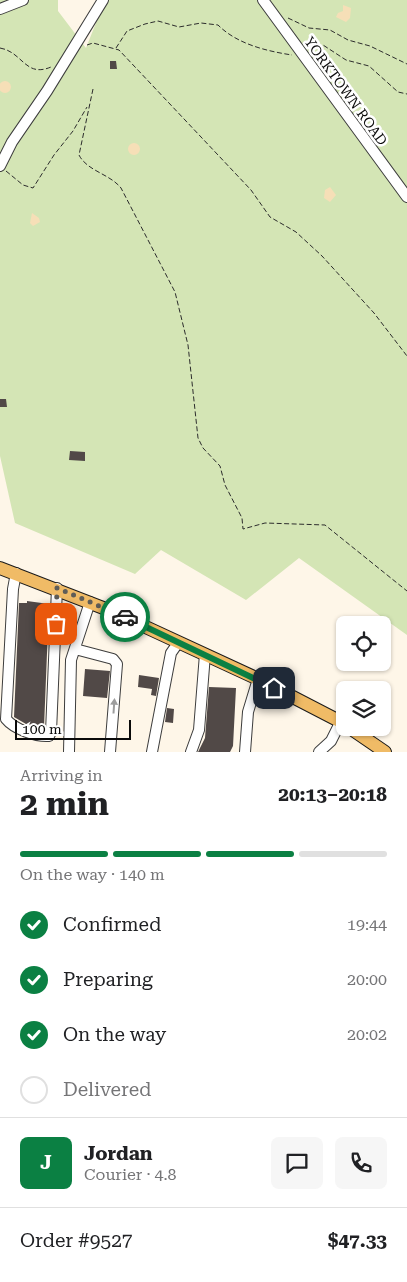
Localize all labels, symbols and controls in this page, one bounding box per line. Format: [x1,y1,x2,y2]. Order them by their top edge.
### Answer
street label: YORKTOWN ROAD [301,34,391,148]
courier [100,592,150,642]
pin [35,603,77,645]
icon: car [111,603,139,631]
icon: bag [42,610,70,638]
map controls [336,616,391,736]
button: locate [336,616,391,671]
pin [253,667,295,709]
icon: home [260,674,288,702]
button: layers [336,681,391,736]
one-way arrow [110,698,118,714]
scale bar [15,717,131,740]
text: 100 m [22,721,62,737]
text: Arriving in [20,766,103,785]
text: 20:13–20:18 [278,783,387,806]
text: 2 min [20,785,109,823]
text: On the way · 140 m [20,865,165,884]
icon: check [20,911,48,939]
text: Confirmed [63,913,161,936]
text: 19:44 [347,915,387,934]
icon: check [20,966,48,994]
text: Preparing [63,968,153,991]
text: 20:00 [347,970,387,989]
icon: check [20,1021,48,1049]
text: On the way [63,1023,166,1046]
text: 20:02 [347,1025,387,1044]
text: Delivered [63,1078,151,1101]
button: chat [271,1137,323,1189]
button: phone [335,1137,387,1189]
text: Jordan [84,1142,153,1165]
text: J [40,1151,52,1174]
text: Courier · 4.8 [84,1165,177,1184]
text: Order #9527 [20,1229,132,1252]
text: $47.33 [328,1229,387,1252]

